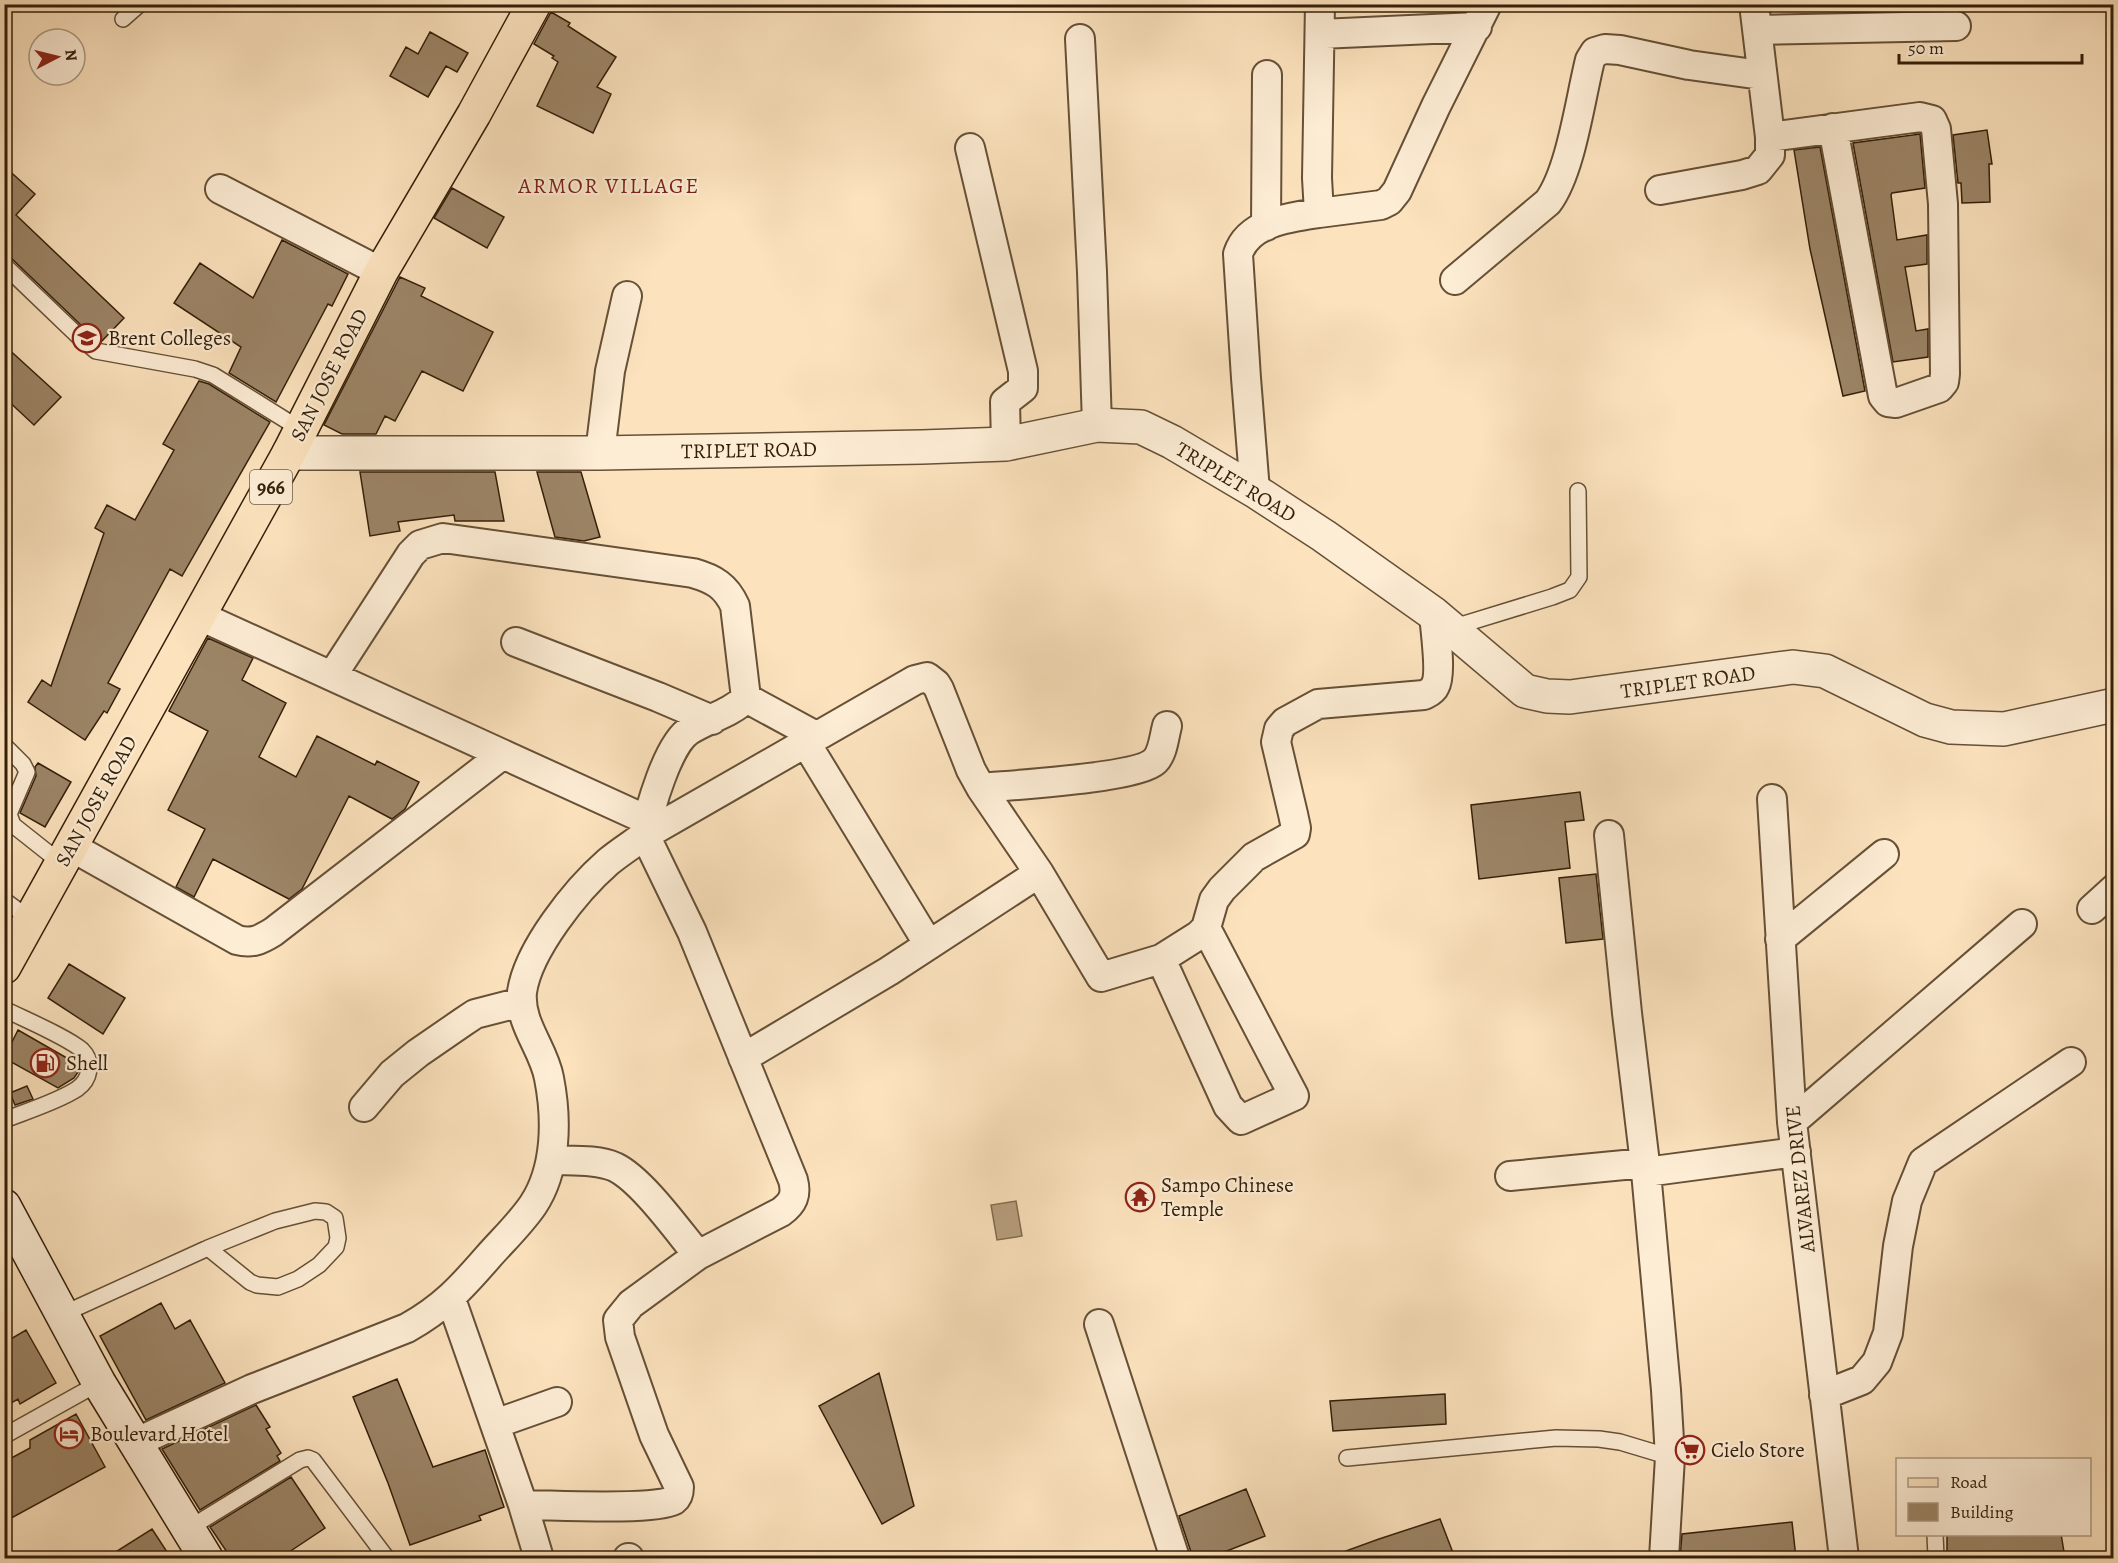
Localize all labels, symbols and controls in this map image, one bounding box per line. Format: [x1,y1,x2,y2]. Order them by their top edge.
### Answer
north arrow [27,27,87,87]
scale bar [1899,27,2082,65]
text: 50 m [1908,36,1944,60]
text: N [59,48,83,63]
district label: ARMOR VILLAGE [517,171,700,201]
street label: SAN JOSE ROAD [283,304,375,446]
school or university icon: Brent Colleges [71,322,103,354]
place label: Brent Colleges [108,324,231,352]
street label: TRIPLET ROAD [681,435,817,465]
street label: TRIPLET ROAD [1171,435,1301,529]
road number: 966 [250,470,292,504]
street label: TRIPLET ROAD [1619,659,1757,705]
street label: SAN JOSE ROAD [48,730,144,872]
fuel station icon: Shell [29,1047,61,1079]
place label: Shell [66,1049,108,1077]
street label: ALVAREZ DRIVE [1778,1104,1822,1255]
place label: Sampo Chinese Temple [1161,1171,1294,1223]
temple icon: Sampo Chinese Temple [1124,1181,1156,1213]
hotel icon: Boulevard Hotel [53,1418,85,1450]
place label: Boulevard Hotel [90,1420,228,1448]
supermarket icon: Cielo Store [1674,1434,1706,1466]
place label: Cielo Store [1711,1436,1805,1464]
legend [1896,1458,2091,1536]
text: Road [1950,1470,1988,1494]
text: Building [1950,1500,2014,1524]

